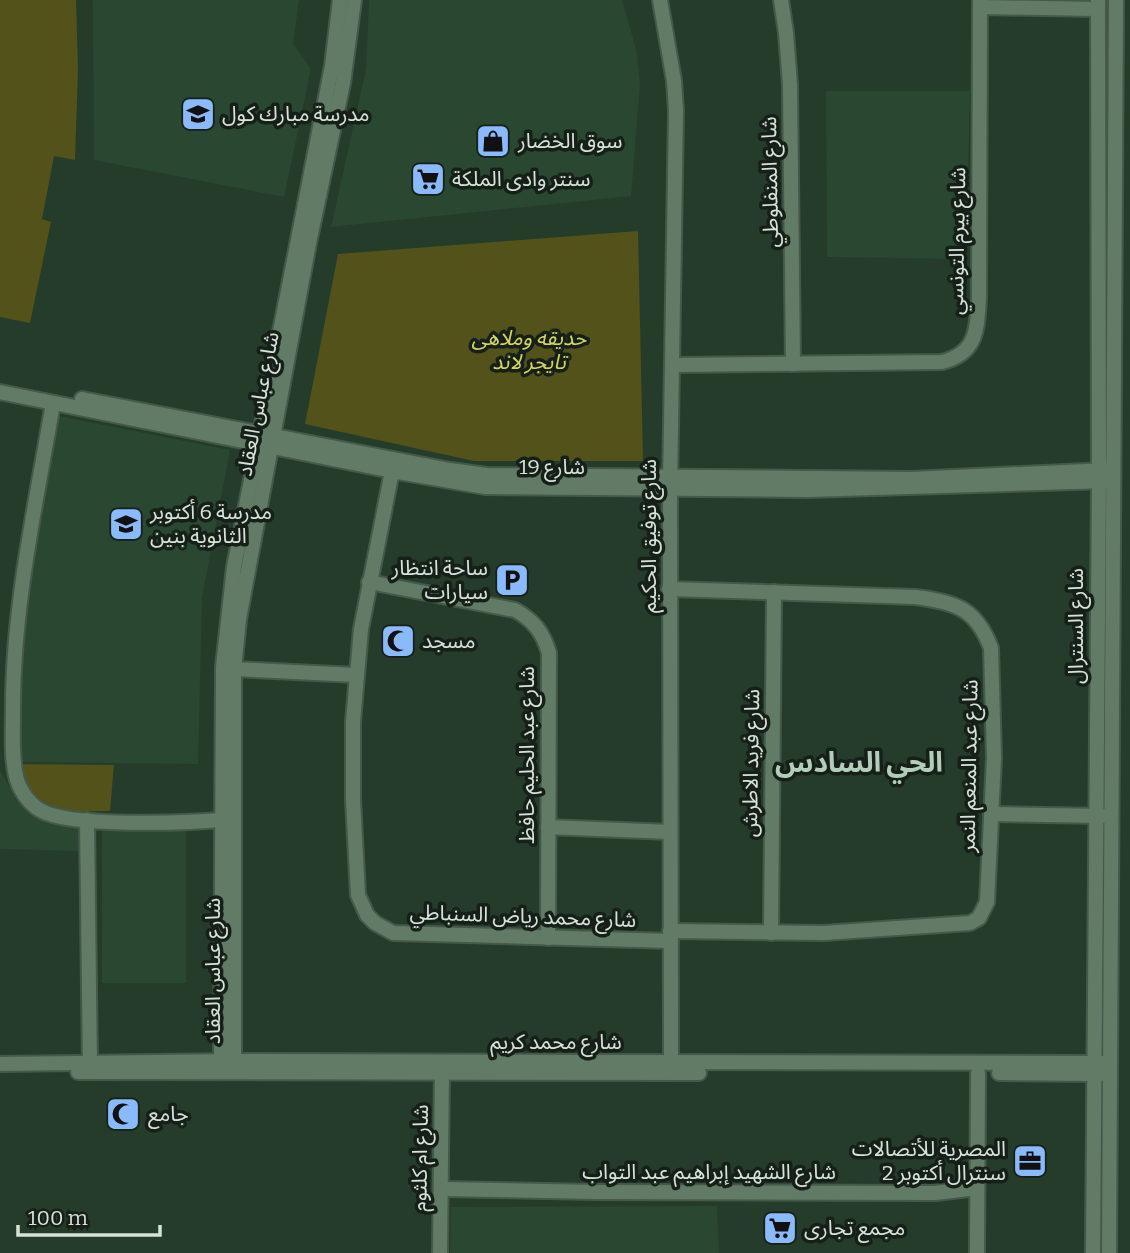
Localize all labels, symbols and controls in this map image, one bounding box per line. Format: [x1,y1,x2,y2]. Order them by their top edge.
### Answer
school or university icon: مدرسة مبارك كول [179,95,217,133]
place label: مدرسة مبارك كول [222,101,370,127]
street label: شارع المنفلوطي [756,116,787,248]
shop icon: سوق الخضار [474,122,512,160]
place label: سوق الخضار [517,128,622,154]
supermarket icon: سنتر وادى الملكة [409,160,447,198]
place label: سنتر وادى الملكة [452,166,590,192]
street label: شارع بيرم التونسي [943,167,974,315]
park label: حديقه وملاهى تايجر لاند [472,325,587,375]
street label: شارع عباس العقاد [231,330,287,479]
street label: شارع 19 [519,454,585,482]
street label: شارع توفيق الحكيم [636,459,664,613]
place label: مدرسة 6 أكتوبر الثانوية بنين [149,499,272,549]
school or university icon: مدرسة 6 أكتوبر الثانوية بنين [107,505,145,543]
place label: ساحة انتظار سيارات [390,555,488,605]
parking icon: ساحة انتظار سيارات [493,561,531,599]
street label: شارع السنترال [1063,568,1091,684]
mosque icon: مسجد [379,622,417,660]
place label: مسجد [422,628,475,654]
street label: شارع عبد الحليم حافظ [514,666,542,844]
street label: شارع عبد المنعم النمر [954,679,986,854]
street label: شارع فريد الاطرش [737,689,767,837]
district label: الحي السادس [775,746,943,784]
street label: شارع عباس العقاد [200,898,228,1044]
street label: شارع محمد رياض السنباطي [409,899,637,936]
street label: شارع محمد كريم [490,1029,622,1057]
mosque icon: جامع [104,1095,142,1133]
place label: جامع [148,1101,189,1129]
street label: شارع ام كلثوم [406,1104,437,1212]
place label: المصرية للأتصالات سنترال أكتوبر 2 [852,1136,1006,1186]
office icon: المصرية للأتصالات سنترال أكتوبر 2 [1011,1142,1049,1180]
street label: شارع الشهيد إبراهيم عبد التواب [582,1159,836,1187]
scale bar [18,1194,159,1238]
text: 100 m [28,1205,88,1231]
supermarket icon: مجمع تجارى [761,1209,799,1247]
place label: مجمع تجارى [804,1215,905,1243]

